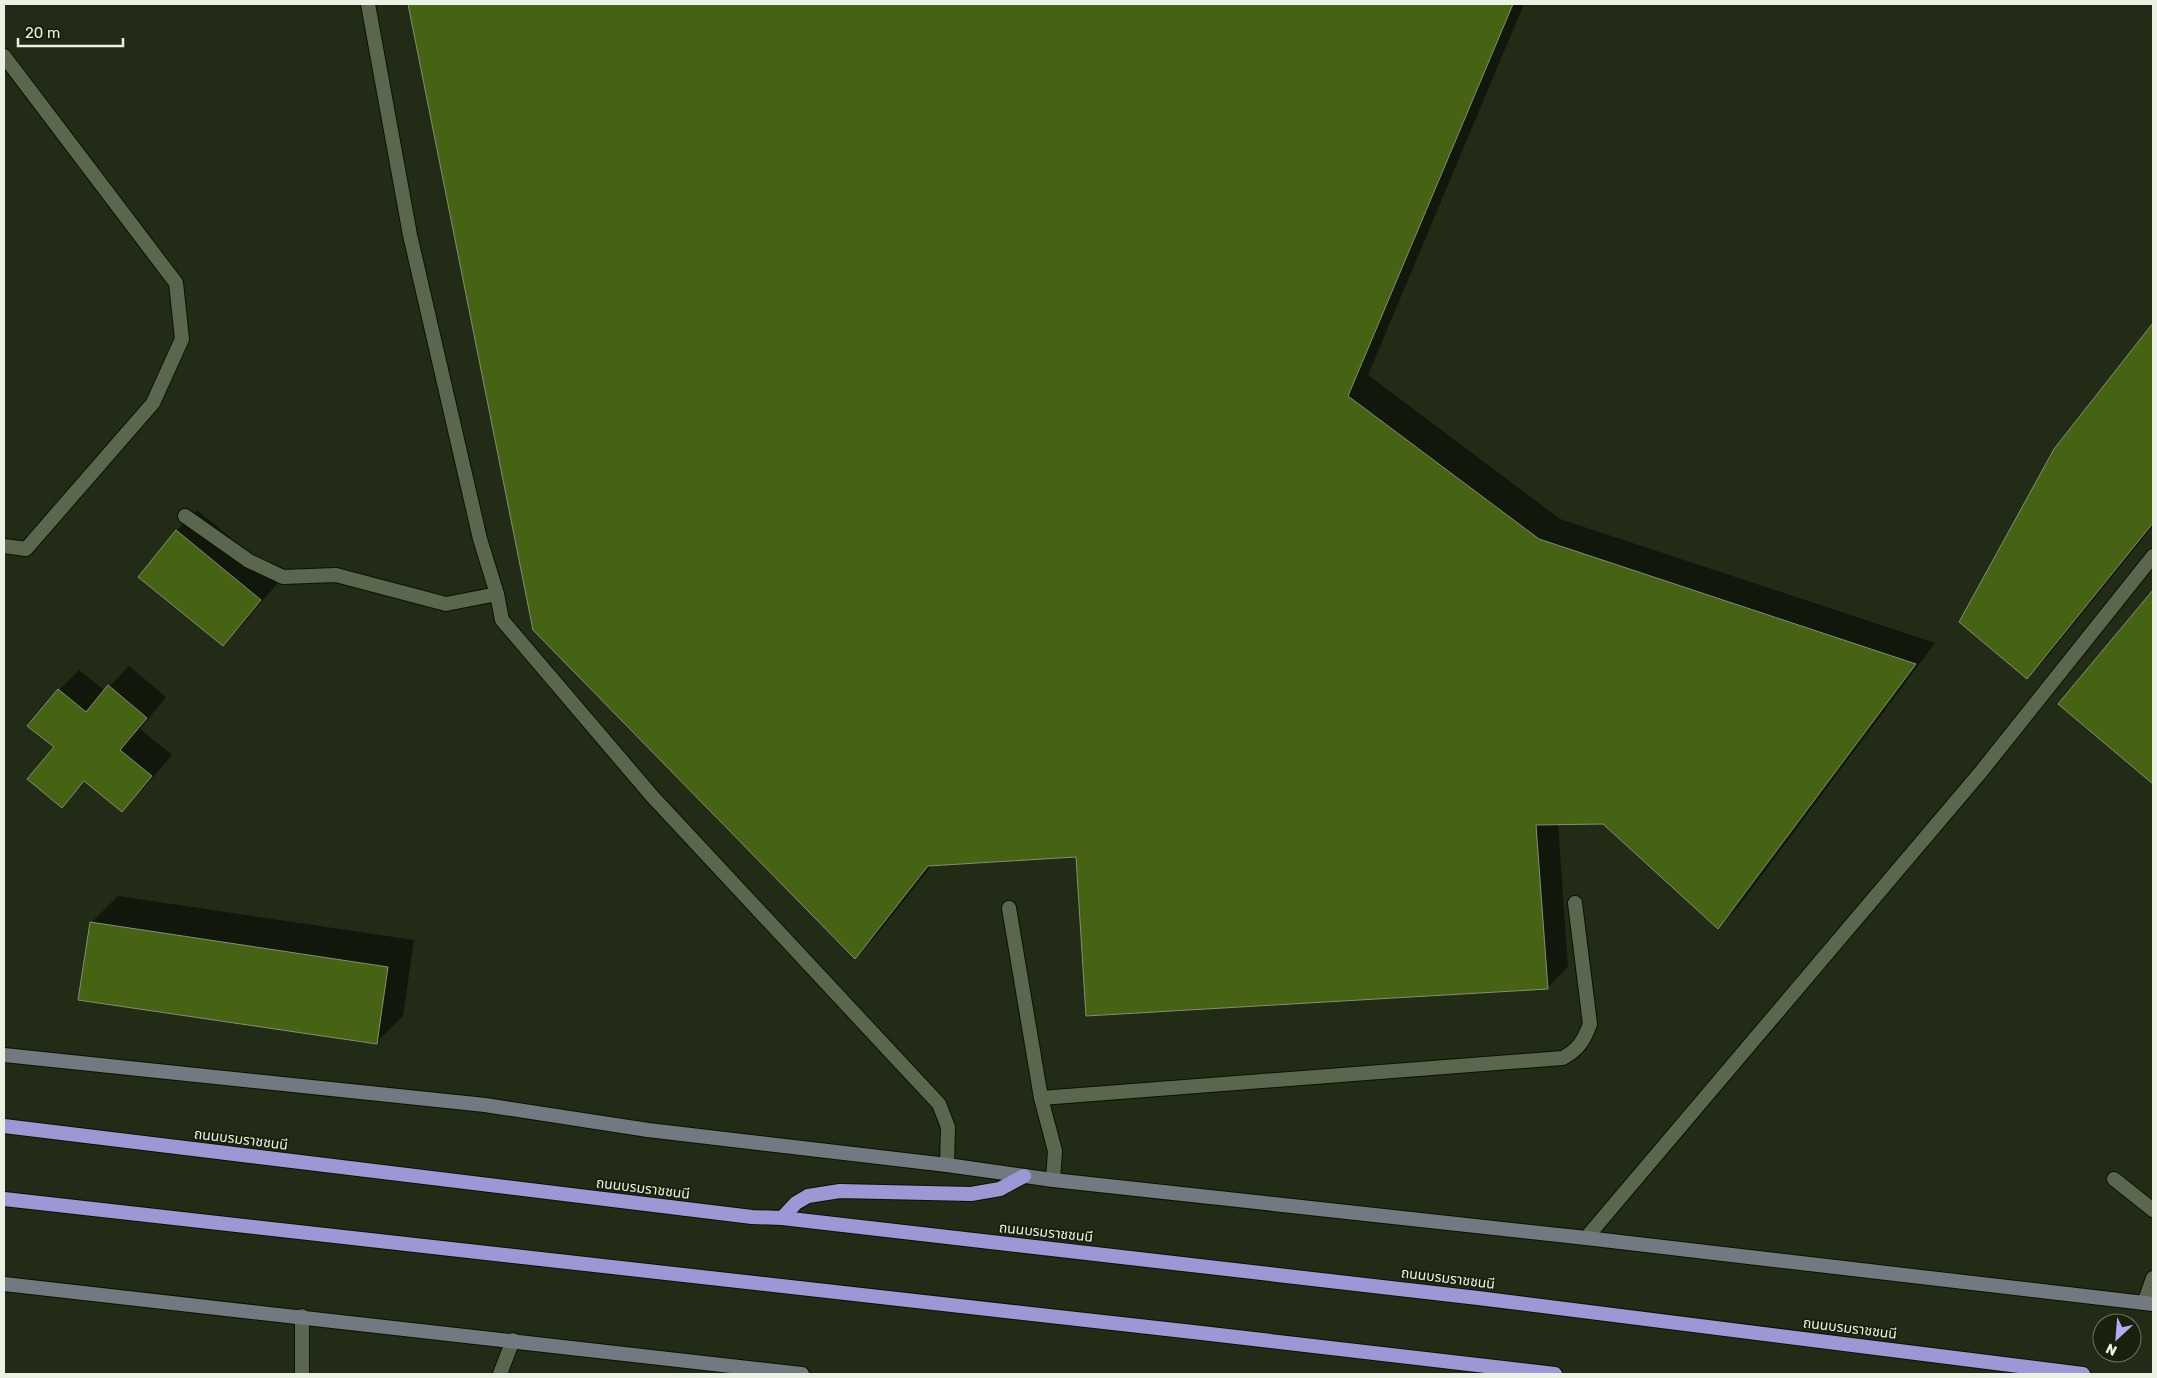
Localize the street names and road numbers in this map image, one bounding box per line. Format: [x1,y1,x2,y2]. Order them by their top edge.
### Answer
street label: ถนนบรมราชชนนี [193,1125,289,1154]
street label: ถนนบรมราชชนนี [595,1174,691,1203]
street label: ถนนบรมราชชนนี [998,1219,1094,1246]
street label: ถนนบรมราชชนนี [1400,1264,1496,1293]
street label: ถนนบรมราชชนนี [1802,1314,1898,1343]

